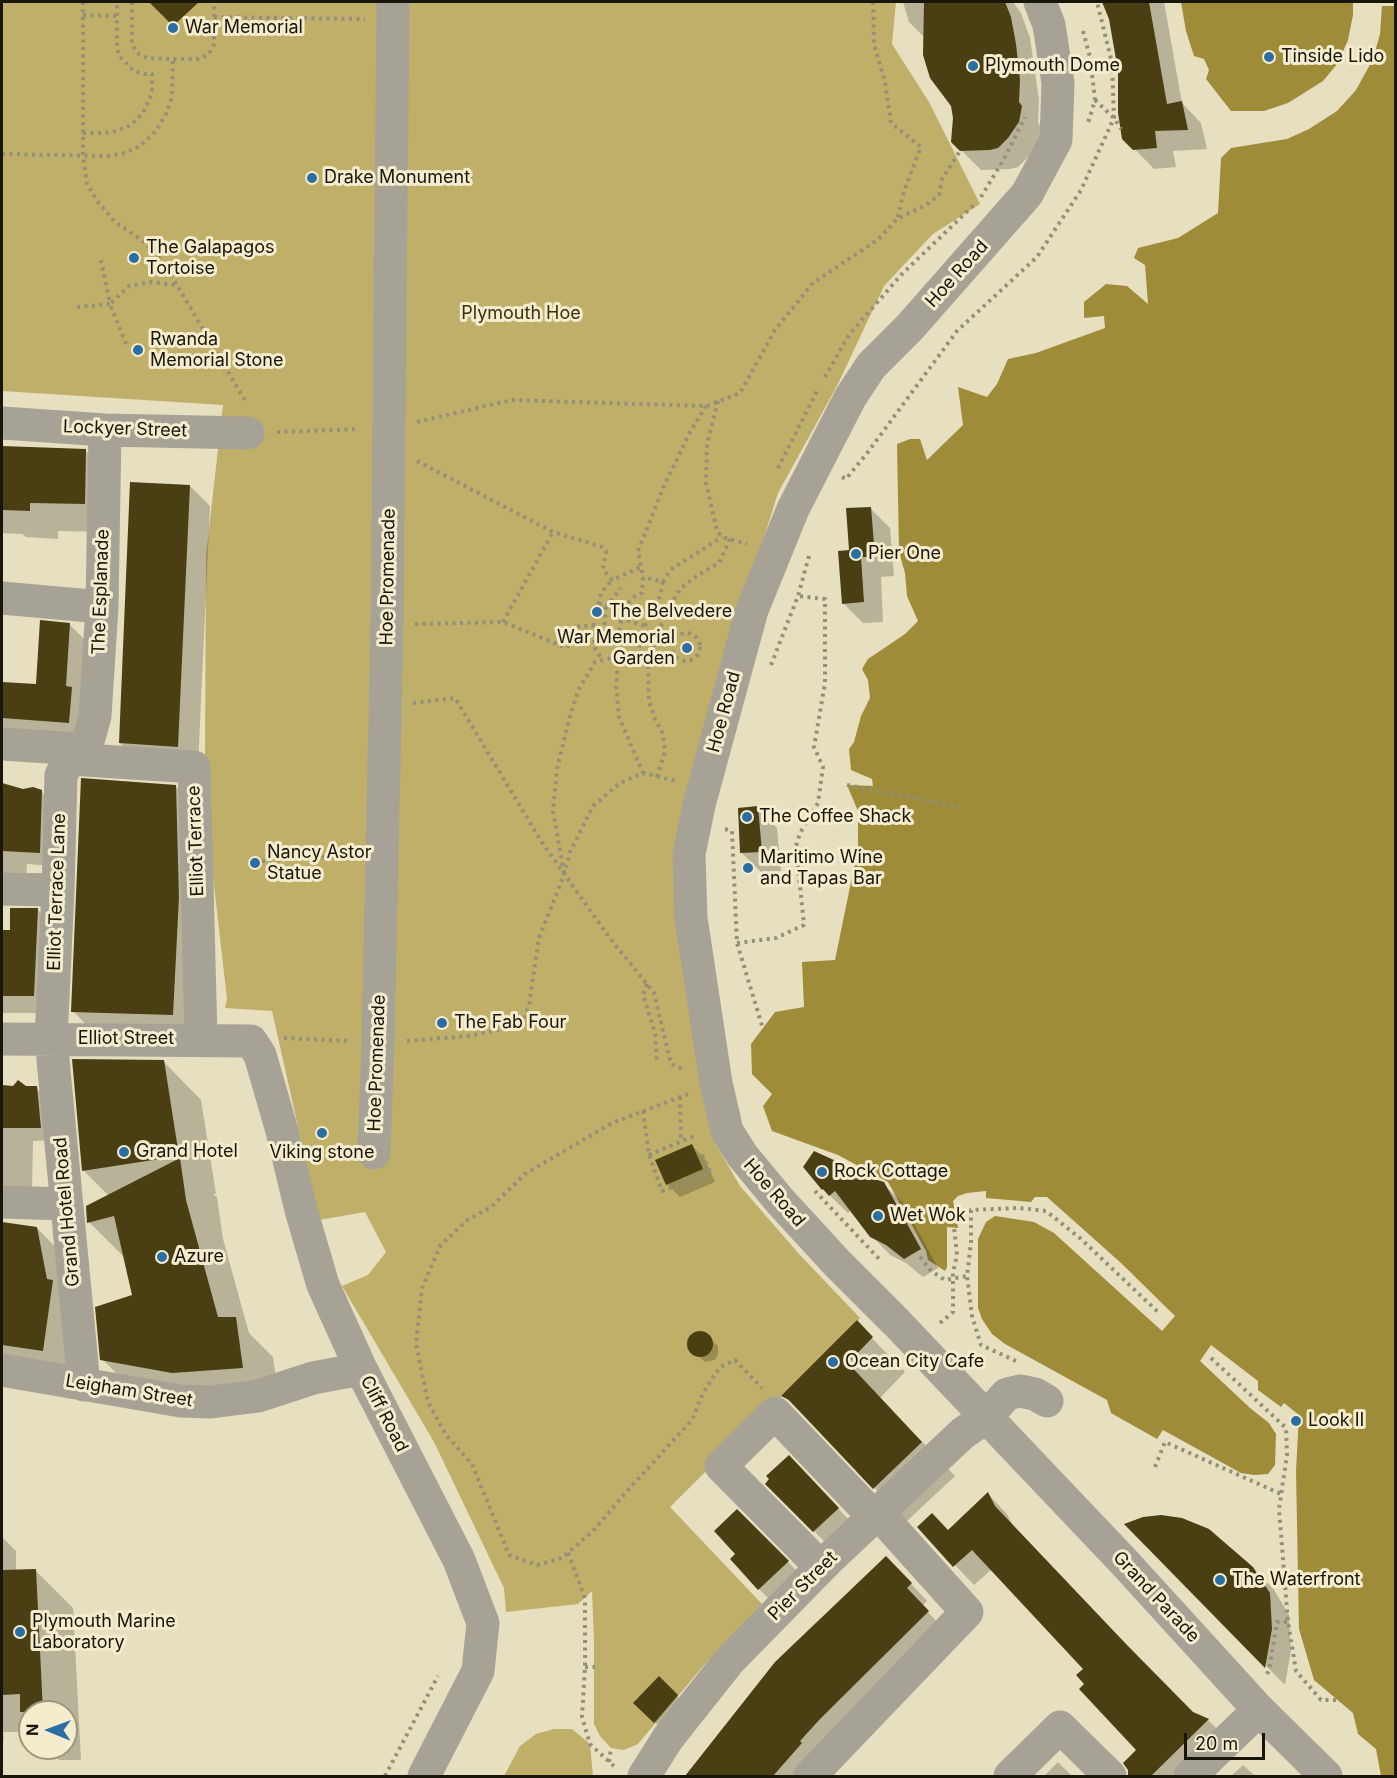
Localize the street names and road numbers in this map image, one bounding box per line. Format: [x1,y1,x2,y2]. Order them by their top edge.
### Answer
street label: Hoe Road [921,236,993,312]
street label: Lockyer Street [63,416,187,442]
street label: Hoe Promenade [376,508,400,646]
street label: The Esplanade [88,529,114,655]
street label: Hoe Road [703,669,745,755]
street label: Elliot Terrace [183,785,209,897]
street label: Elliot Terrace Lane [43,813,71,971]
street label: Hoe Promenade [364,994,390,1132]
street label: Elliot Street [78,1028,174,1050]
street label: Grand Hotel Road [50,1136,84,1288]
street label: Hoe Road [739,1155,809,1231]
street label: Leigham Street [64,1370,194,1412]
street label: Cliff Road [356,1372,412,1456]
street label: Pier Street [764,1547,842,1625]
street label: Grand Parade [1108,1547,1204,1647]

